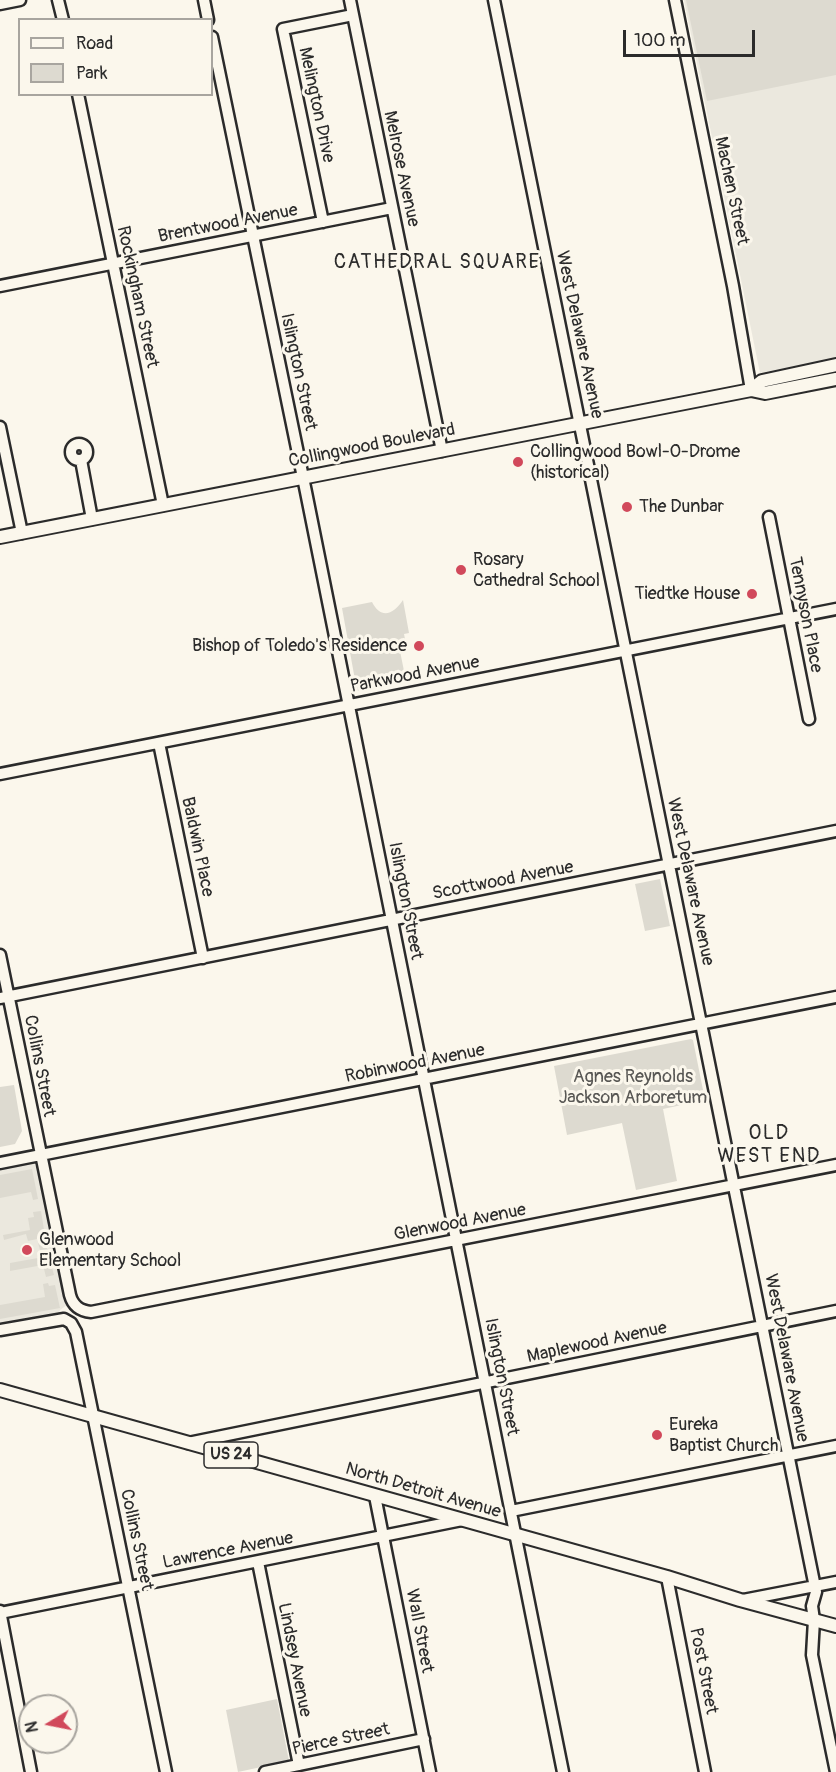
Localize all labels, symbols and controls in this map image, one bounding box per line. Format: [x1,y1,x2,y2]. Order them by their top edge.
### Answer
legend [18,18,213,96]
scale bar [626,18,758,56]
text: 100 m [634,29,686,52]
text: Road [76,32,113,55]
street label: Melington Drive [293,45,339,165]
text: Park [76,62,108,85]
street label: Melrose Avenue [378,109,424,229]
street label: Machen Street [709,135,753,247]
street label: Brentwood Avenue [156,200,300,248]
street label: Rockingham Street [111,224,163,370]
street label: West Delaware Avenue [551,249,607,421]
district label: CATHEDRAL SQUARE [334,251,540,275]
street label: Islington Street [275,311,321,433]
street label: Collingwood Boulevard [287,419,457,473]
place label: Collingwood Bowl-O-Drome (historical) [530,441,740,484]
marker: Collingwood Bowl-O-Drome (historical) [511,455,525,469]
place label: The Dunbar [639,496,724,518]
marker: The Dunbar [620,500,634,514]
place label: Rosary Cathedral School [473,549,600,592]
street label: Tennyson Place [783,555,827,675]
marker: Rosary Cathedral School [454,563,468,577]
place label: Tiedtke House [635,583,740,605]
marker: Tiedtke House [745,587,759,601]
place label: Bishop of Toledo's Residence [192,635,407,657]
marker: Bishop of Toledo's Residence [412,639,426,653]
street label: Parkwood Avenue [349,652,481,698]
street label: Baldwin Place [176,795,218,899]
street label: West Delaware Avenue [662,796,718,968]
street label: Islington Street [383,840,427,962]
street label: Scottwood Avenue [431,857,575,905]
street label: Collins Street [19,1013,59,1119]
street label: Robinwood Avenue [343,1040,487,1088]
park label: Agnes Reynolds Jackson Arboretum [559,1066,707,1108]
district label: OLD WEST END [717,1122,821,1169]
street label: Glenwood Avenue [392,1200,528,1246]
place label: Glenwood Elementary School [39,1229,181,1272]
marker: Glenwood Elementary School [20,1243,34,1257]
street label: West Delaware Avenue [759,1272,813,1444]
street label: Islington Street [479,1316,523,1438]
street label: Maplewood Avenue [525,1318,669,1368]
place label: Eureka Baptist Church [669,1414,778,1456]
marker: Eureka Baptist Church [650,1428,664,1442]
road number: US 24 [204,1442,258,1468]
street label: North Detroit Avenue [343,1458,503,1524]
street label: Collins Street [115,1487,157,1593]
street label: Lawrence Avenue [161,1528,295,1574]
street label: Wall Street [400,1587,438,1675]
street label: Lindsey Avenue [272,1601,316,1719]
street label: Post Street [684,1626,722,1716]
north arrow [18,1694,78,1754]
street label: Pierce Street [290,1719,392,1761]
text: N [21,1720,43,1734]

